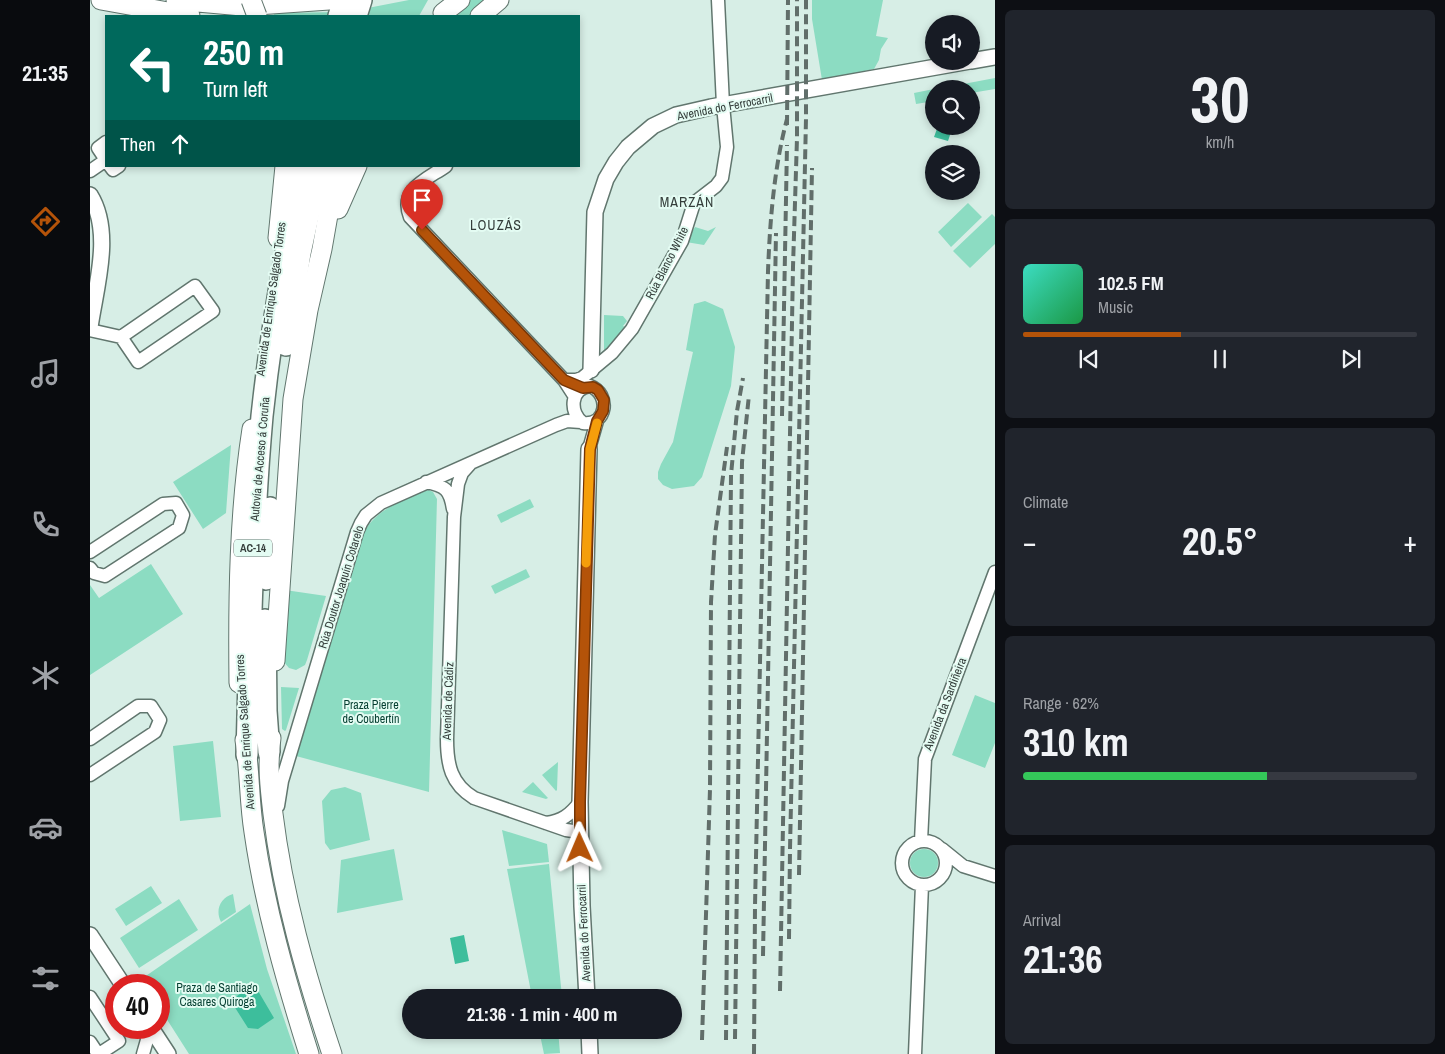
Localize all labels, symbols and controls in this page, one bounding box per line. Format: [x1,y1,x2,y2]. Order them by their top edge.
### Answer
map controls [925,15,980,200]
button: sound [925,15,980,70]
text: 250 m [203,29,284,76]
icon: left [120,35,185,100]
text: 30 [1190,55,1250,142]
text: 21:35 [22,58,68,88]
text: Turn left [203,74,268,104]
button: search [925,80,980,135]
street label: Avenida do Ferrocarril [675,90,774,124]
icon: ahead [166,130,194,158]
text: Then [120,131,156,157]
text: km/h [1206,131,1234,153]
button: layers [925,145,980,200]
pin [401,179,443,230]
icon: arrive [408,186,436,214]
district label: MARZÁN [660,193,714,211]
icon: directions [28,204,63,239]
district label: LOUZÁS [470,216,522,234]
street label: Avenida de Enrique Salgado Torres [252,221,290,378]
street label: Rúa Blanco White [642,224,692,302]
text: 102.5 FM [1098,270,1164,296]
text: Music [1098,296,1133,318]
icon: previous [1075,345,1103,373]
icon: pause [1206,345,1234,373]
icon: next [1337,345,1365,373]
icon: music [28,356,63,391]
street label: Autovía de Acceso á Coruña [247,396,273,523]
text: Climate [1023,491,1068,513]
icon: phone [28,507,63,542]
text: 20.5° [1182,516,1258,567]
street label: Rúa Doutor Joaquín Cotarelo [315,523,367,651]
text: − [1023,523,1036,561]
text: + [1404,523,1417,561]
road number: AC-14 [234,540,272,556]
street label: Avenida de Enrique Salgado Torres [232,654,258,811]
street label: Avenida da Sardiñeira [920,655,970,754]
icon: climate [28,658,63,693]
street label: Avenida de Cádiz [439,662,457,741]
text: Range · 62% [1023,692,1099,714]
park label: Praza Pierre de Coubertín [343,697,399,727]
text: 310 km [1023,717,1129,768]
icon: car [28,810,63,845]
position arrow [553,821,605,873]
street label: Avenida do Ferrocarril [573,884,595,983]
text: Arrival [1023,909,1061,931]
text: 21:36 [1023,934,1103,985]
icon: filters [28,961,63,996]
speed limit sign: 40 [105,974,170,1039]
park label: Praza de Santiago Casares Quiroga [176,980,258,1010]
text: 21:36 · 1 min · 400 m [467,1001,617,1027]

